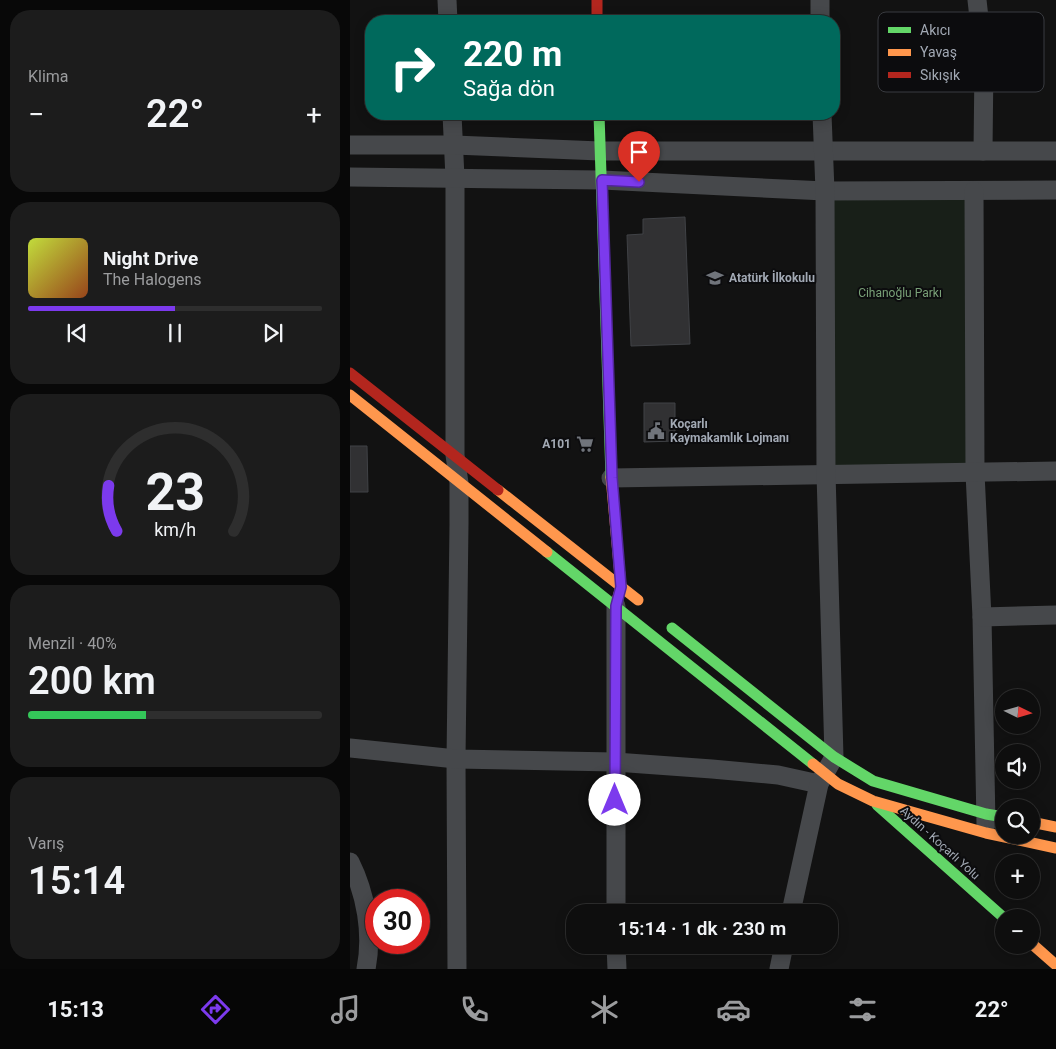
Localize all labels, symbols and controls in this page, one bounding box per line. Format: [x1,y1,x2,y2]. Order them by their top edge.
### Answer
legend [878,12,1044,92]
text: Akıcı [920,22,951,38]
text: 220 m [463,34,562,75]
icon: right [380,35,445,100]
text: Yavaş [920,44,957,60]
text: Klima [28,67,69,86]
text: Sıkışık [920,67,961,83]
text: Sağa dön [463,76,555,101]
text: 22° [146,92,204,136]
text: − [28,98,44,131]
text: + [306,98,322,131]
pin [618,131,660,182]
icon: arrive [625,138,653,166]
text: Night Drive [103,247,198,270]
school or university icon: Atatürk İlkokulu [705,268,725,288]
text: The Halogens [103,270,202,289]
place label: Atatürk İlkokulu [729,270,815,285]
park label: Cihanoğlu Parkı [858,286,942,300]
icon: previous [63,319,91,347]
icon: pause [161,319,189,347]
icon: next [259,319,287,347]
place label: Koçarlı Kaymakamlık Lojmanı [670,417,789,445]
public building icon: Koçarlı Kaymakamlık Lojmanı [646,421,666,441]
supermarket icon: A101 [575,434,595,454]
place label: A101 [542,437,571,451]
text: 23 [145,462,205,523]
text: km/h [154,519,196,540]
text: Menzil · 40% [28,634,117,653]
text: 200 km [28,659,156,703]
north arrow [995,689,1040,734]
map controls [995,689,1040,954]
button: sound [995,744,1040,789]
position arrow [588,773,640,825]
button: search [995,799,1040,844]
street label: Aydın - Koçarlı Yolu [897,804,983,882]
text: Varış [28,834,64,853]
button: + [995,854,1040,899]
text: 15:14 [28,859,125,903]
speed limit sign: 30 [365,889,430,954]
button: − [995,909,1040,954]
text: 15:14 · 1 dk · 230 m [618,917,786,940]
icon: directions [198,992,233,1027]
icon: music [328,992,363,1027]
icon: phone [457,992,492,1027]
icon: climate [587,992,622,1027]
icon: car [716,992,751,1027]
icon: filters [845,992,880,1027]
text: 15:13 [47,997,104,1022]
text: 22° [975,997,1009,1022]

